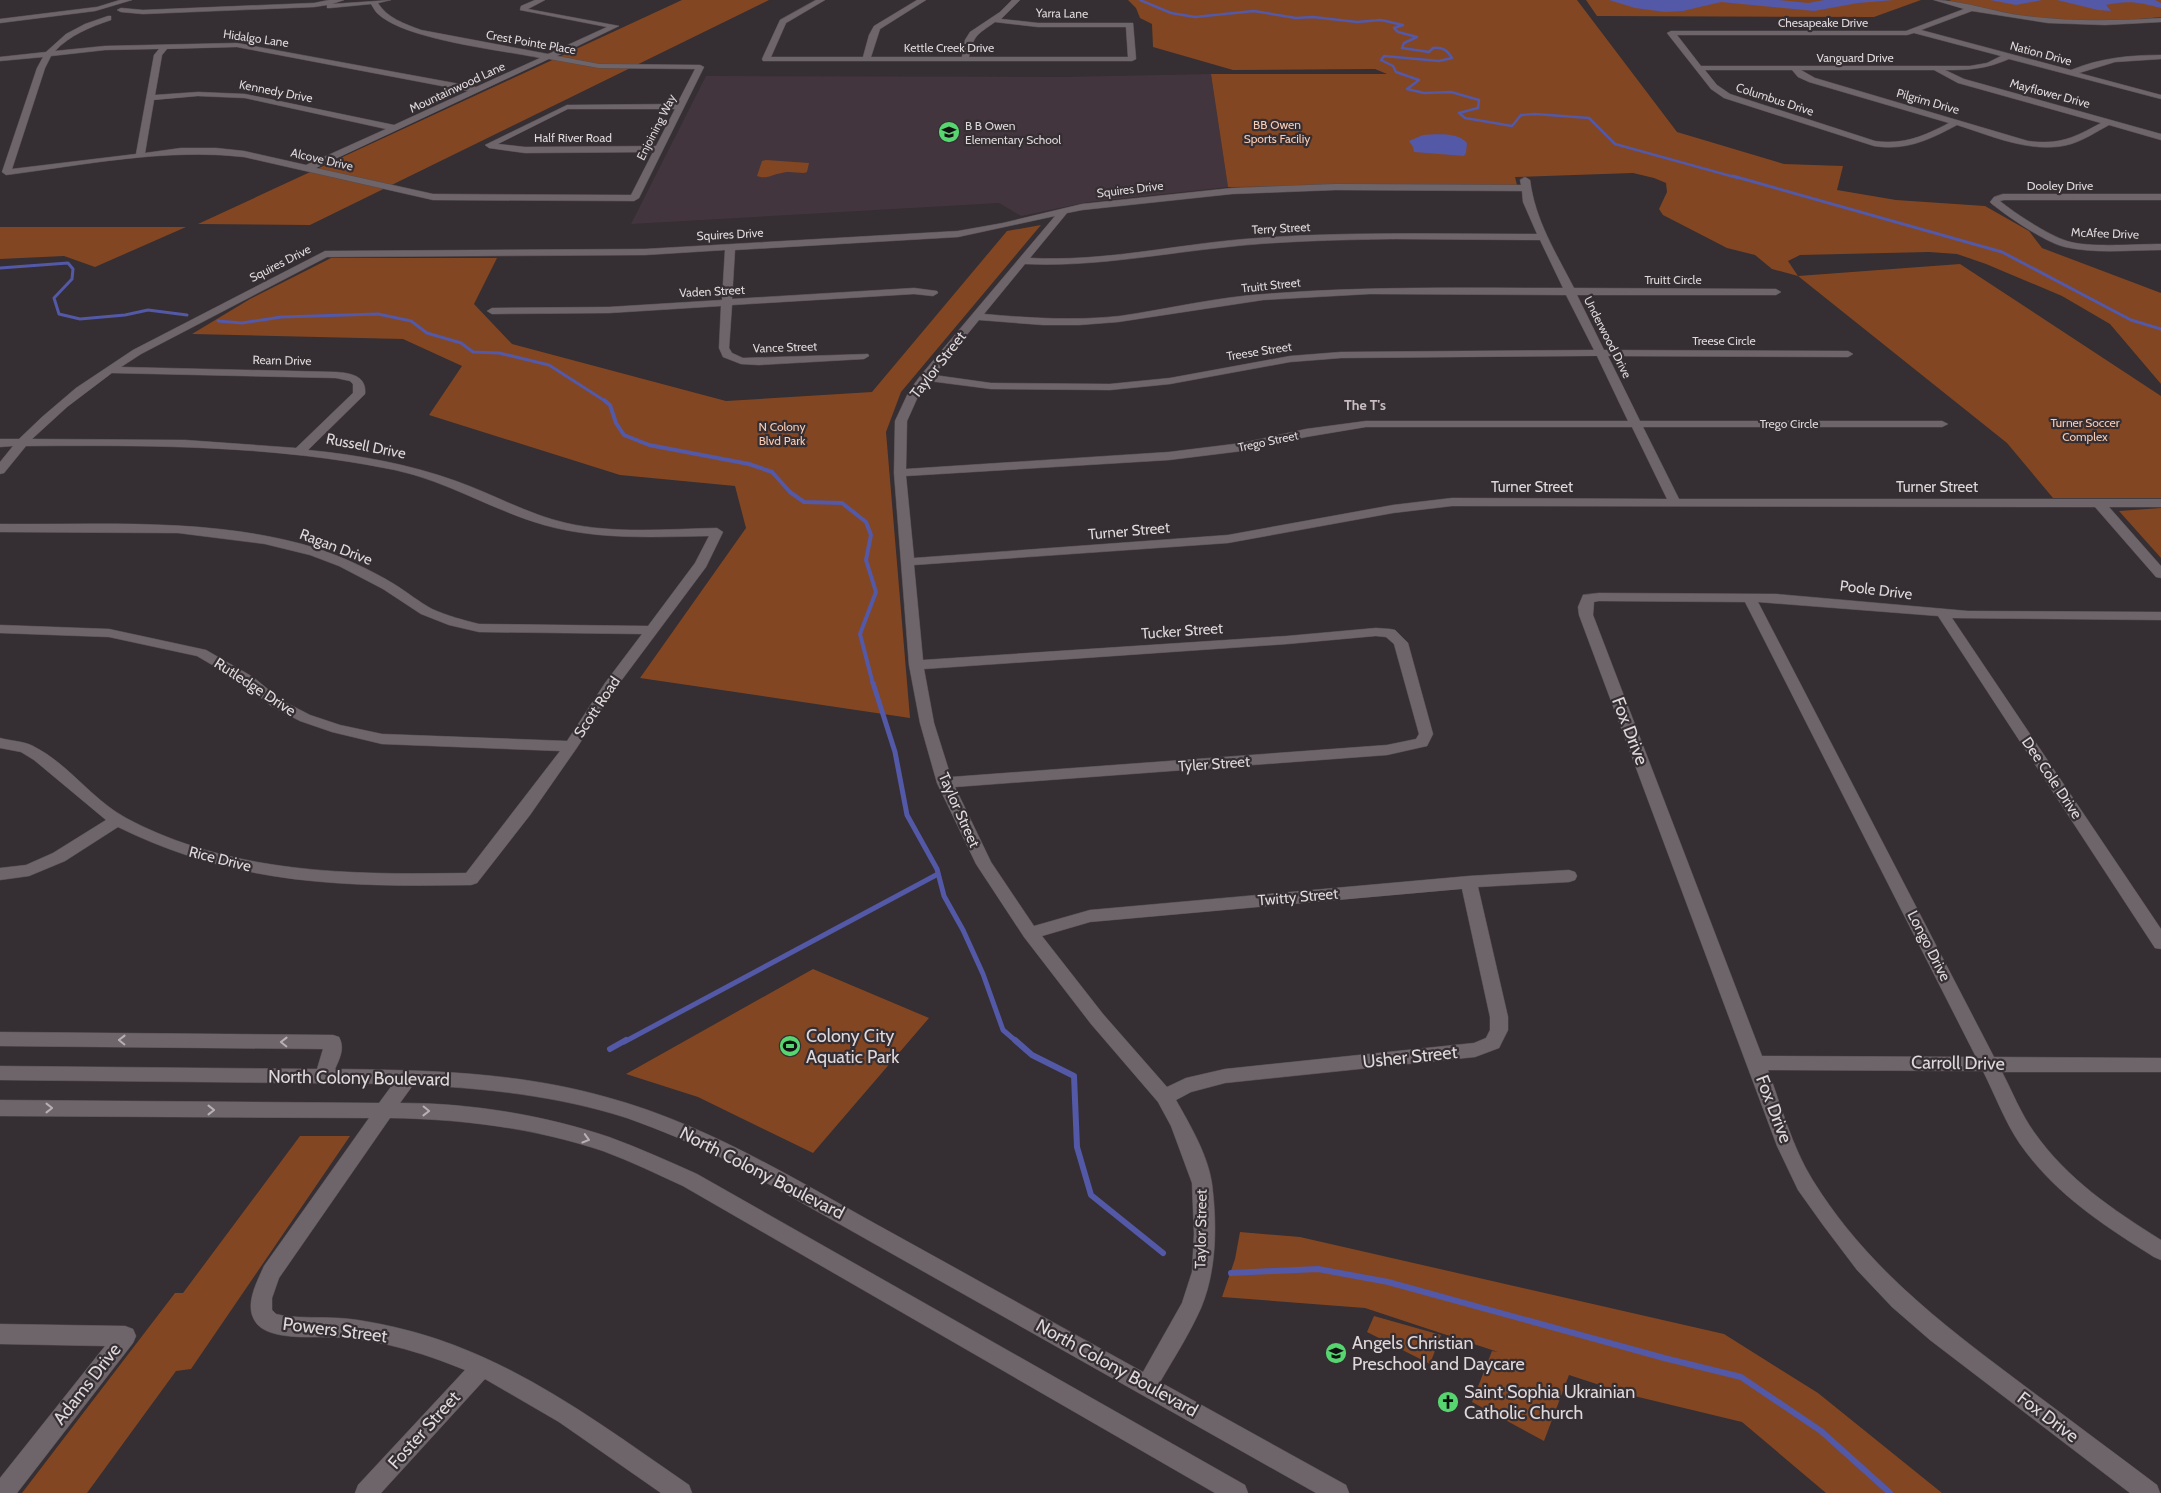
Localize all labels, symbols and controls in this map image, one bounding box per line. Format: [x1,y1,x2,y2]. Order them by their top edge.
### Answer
street label: Yarra Lane [1035,5,1088,21]
street label: Chesapeake Drive [1778,15,1868,30]
street label: Hidalgo Lane [222,26,290,50]
street label: Crest Pointe Place [485,27,577,57]
street label: Nation Drive [2008,38,2074,68]
street label: Kettle Creek Drive [904,40,994,55]
street label: Vanguard Drive [1816,50,1894,65]
street label: Mountainwood Lane [407,58,507,116]
street label: Mayflower Drive [2008,75,2092,111]
street label: Kennedy Drive [238,77,314,105]
street label: Columbus Drive [1734,79,1816,119]
street label: Pilgrim Drive [1895,85,1961,117]
street label: Enjoining Way [633,92,679,162]
park label: BB Owen Sports Faciliy [1244,117,1310,146]
place label: B B Owen Elementary School [965,118,1061,147]
school or university icon: B B Owen Elementary School [937,120,961,144]
street label: Half River Road [534,130,612,145]
street label: Alcove Drive [289,145,355,173]
street label: Squires Drive [1096,177,1164,201]
street label: Dooley Drive [2027,178,2093,193]
street label: Terry Street [1251,219,1311,237]
street label: McAfee Drive [2071,224,2139,242]
street label: Squires Drive [696,225,764,243]
street label: Squires Drive [247,241,313,285]
street label: Truitt Circle [1644,272,1702,287]
street label: Truitt Street [1241,274,1301,296]
street label: Vaden Street [679,282,745,300]
street label: Underwood Drive [1581,294,1635,380]
street label: Taylor Street [906,328,970,402]
street label: Treese Circle [1692,333,1756,348]
street label: Vance Street [753,338,817,356]
street label: Treese Street [1225,338,1293,364]
street label: Rearn Drive [252,352,312,368]
district label: The T's [1344,396,1386,414]
park label: Turner Soccer Complex [2050,415,2120,444]
street label: Trego Circle [1760,416,1818,431]
park label: N Colony Blvd Park [759,419,806,448]
street label: Trego Street [1236,427,1300,455]
street label: Russell Drive [325,429,408,463]
street label: Turner Street [1491,478,1573,496]
street label: Turner Street [1896,478,1978,496]
street label: Turner Street [1087,518,1171,544]
street label: Ragan Drive [297,525,375,569]
street label: Poole Drive [1839,577,1914,603]
street label: Tucker Street [1140,619,1224,643]
street label: Rutledge Drive [211,654,299,720]
street label: Scott Road [570,673,624,741]
street label: Fox Drive [1607,694,1653,768]
street label: Dee Cole Drive [2018,734,2086,823]
street label: Tyler Street [1177,753,1251,775]
street label: Taylor Street [935,770,983,850]
street label: Rice Drive [187,843,253,875]
street label: Twitty Street [1257,885,1339,909]
street label: Longo Drive [1904,908,1955,985]
place label: Colony City Aquatic Park [806,1025,900,1068]
sports icon: Colony City Aquatic Park [778,1034,802,1058]
one-way arrow [117,1035,125,1045]
one-way arrow [280,1037,288,1047]
street label: Usher Street [1361,1041,1459,1073]
street label: Carroll Drive [1911,1051,2005,1075]
street label: North Colony Boulevard [268,1065,450,1091]
street label: Fox Drive [1751,1072,1797,1146]
one-way arrow [45,1103,53,1113]
one-way arrow [208,1105,215,1115]
one-way arrow [422,1106,430,1116]
street label: North Colony Boulevard [676,1122,848,1224]
one-way arrow [581,1133,590,1144]
street label: Taylor Street [1191,1189,1211,1269]
street label: Powers Street [281,1313,389,1347]
street label: North Colony Boulevard [1032,1314,1202,1422]
place label: Angels Christian Preschool and Daycare [1352,1332,1525,1375]
street label: Adams Drive [48,1339,126,1429]
school or university icon: Angels Christian Preschool and Daycare [1324,1341,1348,1365]
place label: Saint Sophia Ukrainian Catholic Church [1464,1381,1635,1424]
street label: Foster Street [383,1387,465,1473]
street label: Fox Drive [2013,1387,2083,1447]
church icon: Saint Sophia Ukrainian Catholic Church [1436,1390,1460,1414]

